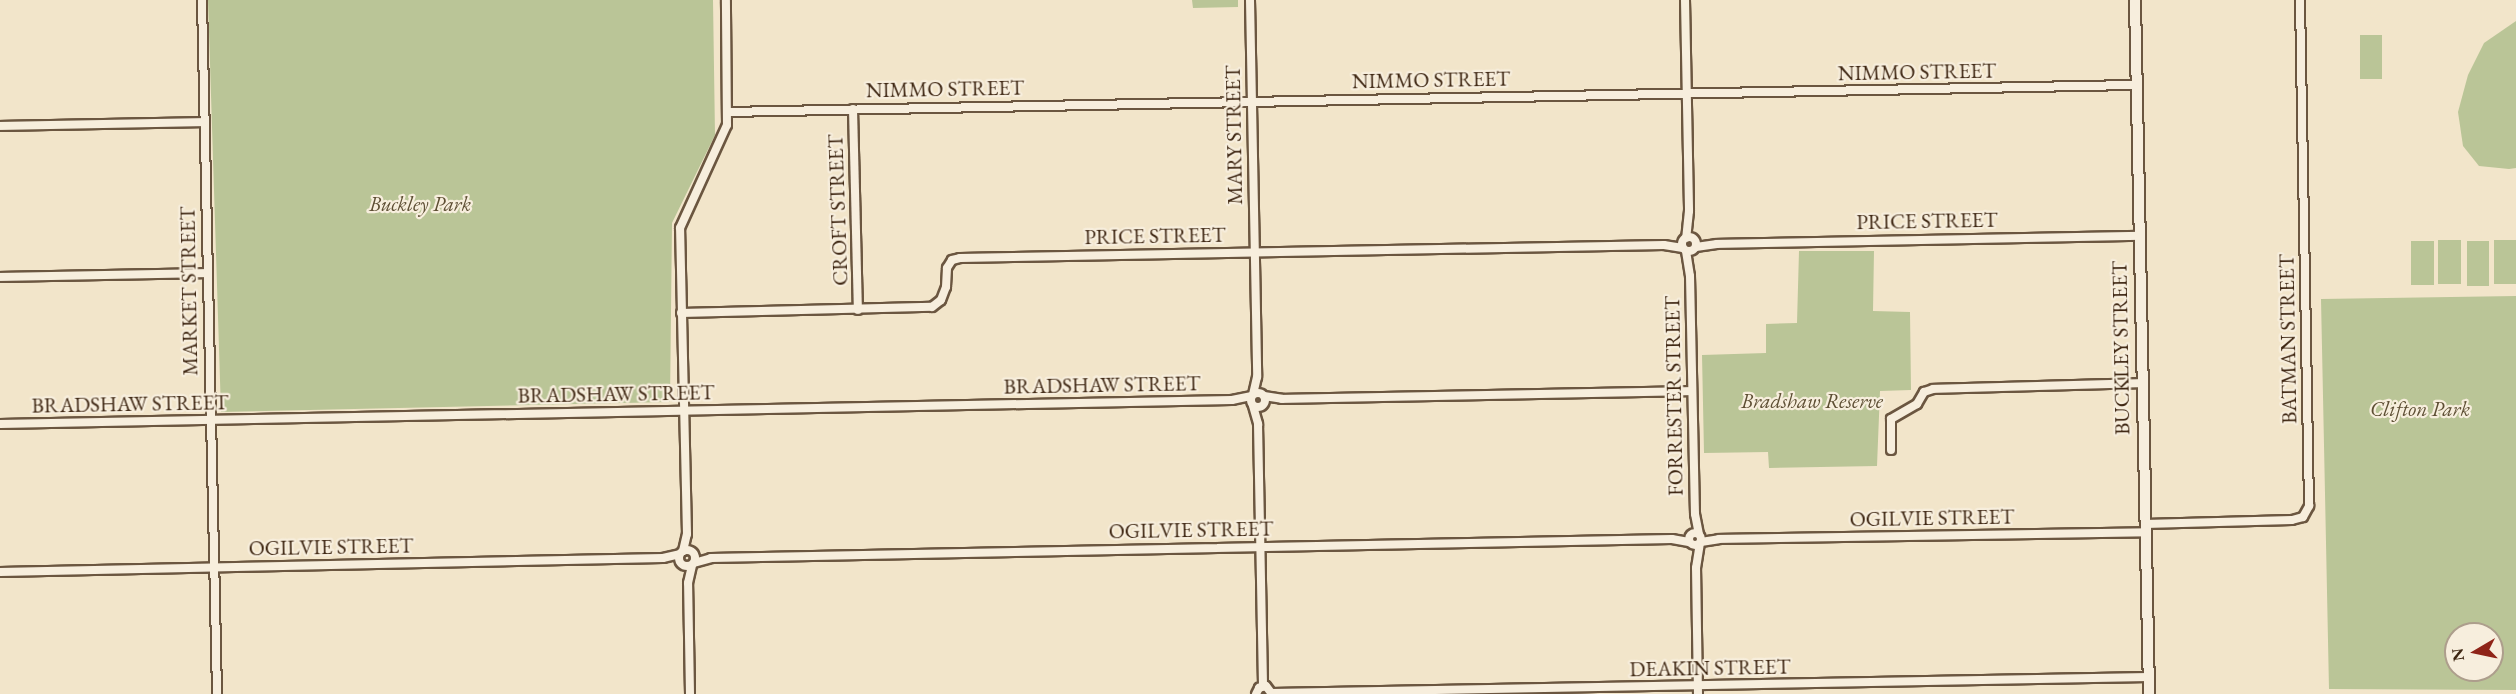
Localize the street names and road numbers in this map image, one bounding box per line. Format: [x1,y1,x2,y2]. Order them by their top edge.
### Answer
street label: NIMMO STREET [1838,58,1996,86]
street label: MARY STREET [1220,65,1248,205]
street label: NIMMO STREET [1352,66,1510,94]
street label: NIMMO STREET [866,75,1024,103]
street label: CROFT STREET [823,134,853,286]
street label: MARKET STREET [175,206,203,376]
street label: PRICE STREET [1856,207,1998,235]
street label: PRICE STREET [1084,222,1226,250]
street label: BATMAN STREET [2274,254,2302,424]
street label: BUCKLEY STREET [2107,261,2135,435]
street label: FORRESTER STREET [1660,296,1688,496]
street label: BRADSHAW STREET [1003,371,1201,399]
street label: BRADSHAW STREET [517,380,715,408]
street label: BRADSHAW STREET [31,390,229,418]
street label: OGILVIE STREET [1849,504,2015,532]
street label: OGILVIE STREET [1108,516,1274,544]
street label: OGILVIE STREET [248,533,414,561]
street label: DEAKIN STREET [1629,654,1791,682]

